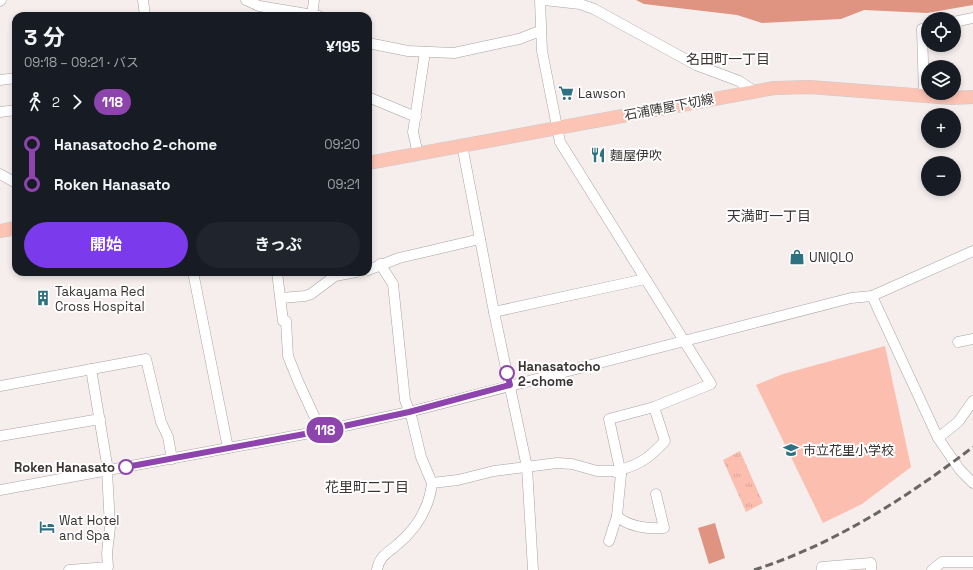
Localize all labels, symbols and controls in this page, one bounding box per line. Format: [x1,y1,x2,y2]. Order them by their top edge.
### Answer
map controls [921,12,961,196]
button: locate [921,12,961,52]
text: 3 分 [24,23,65,51]
text: ¥195 [326,37,360,56]
district label: 名田町一丁目 [686,50,770,68]
text: 09:18 – 09:21 · バス [24,54,139,71]
button: layers [921,60,961,100]
supermarket icon: Lawson [557,84,575,102]
place label: Lawson [578,85,626,102]
street label: 石浦陣屋下切線 [623,90,715,124]
icon: walk [24,91,46,113]
icon: forward [66,91,88,113]
text: 118 [102,93,123,111]
text: 2 [52,94,60,111]
button: + [921,108,961,148]
text: Hanasatocho 2-chome [54,135,217,154]
text: 09:20 [324,136,360,153]
restaurant icon: 麵屋伊吹 [589,146,607,164]
place label: 麵屋伊吹 [610,147,662,164]
button: − [921,156,961,196]
text: Roken Hanasato [54,175,170,194]
text: 09:21 [327,176,360,193]
district label: 天満町一丁目 [727,207,811,225]
button: 開始 [24,222,188,268]
button: きっぷ [196,222,360,268]
shop icon: UNIQLO [788,248,806,266]
place label: UNIQLO [809,249,854,266]
place label: Takayama Red Cross Hospital [55,283,145,315]
building icon: Takayama Red Cross Hospital [34,289,52,307]
place label: Hanasatocho 2-chome [518,358,601,390]
marker: Hanasatocho 2-chome [499,365,515,381]
line badge: 118 [302,417,348,443]
text: 118 [314,421,336,439]
school or university icon: 市立花里小学校 [782,441,800,459]
place label: 市立花里小学校 [803,442,894,459]
place label: Roken Hanasato [14,459,115,476]
marker: Roken Hanasato [118,459,134,475]
district label: 花里町二丁目 [325,478,409,496]
place label: Wat Hotel and Spa [59,512,120,544]
hotel icon: Wat Hotel and Spa [38,518,56,536]

